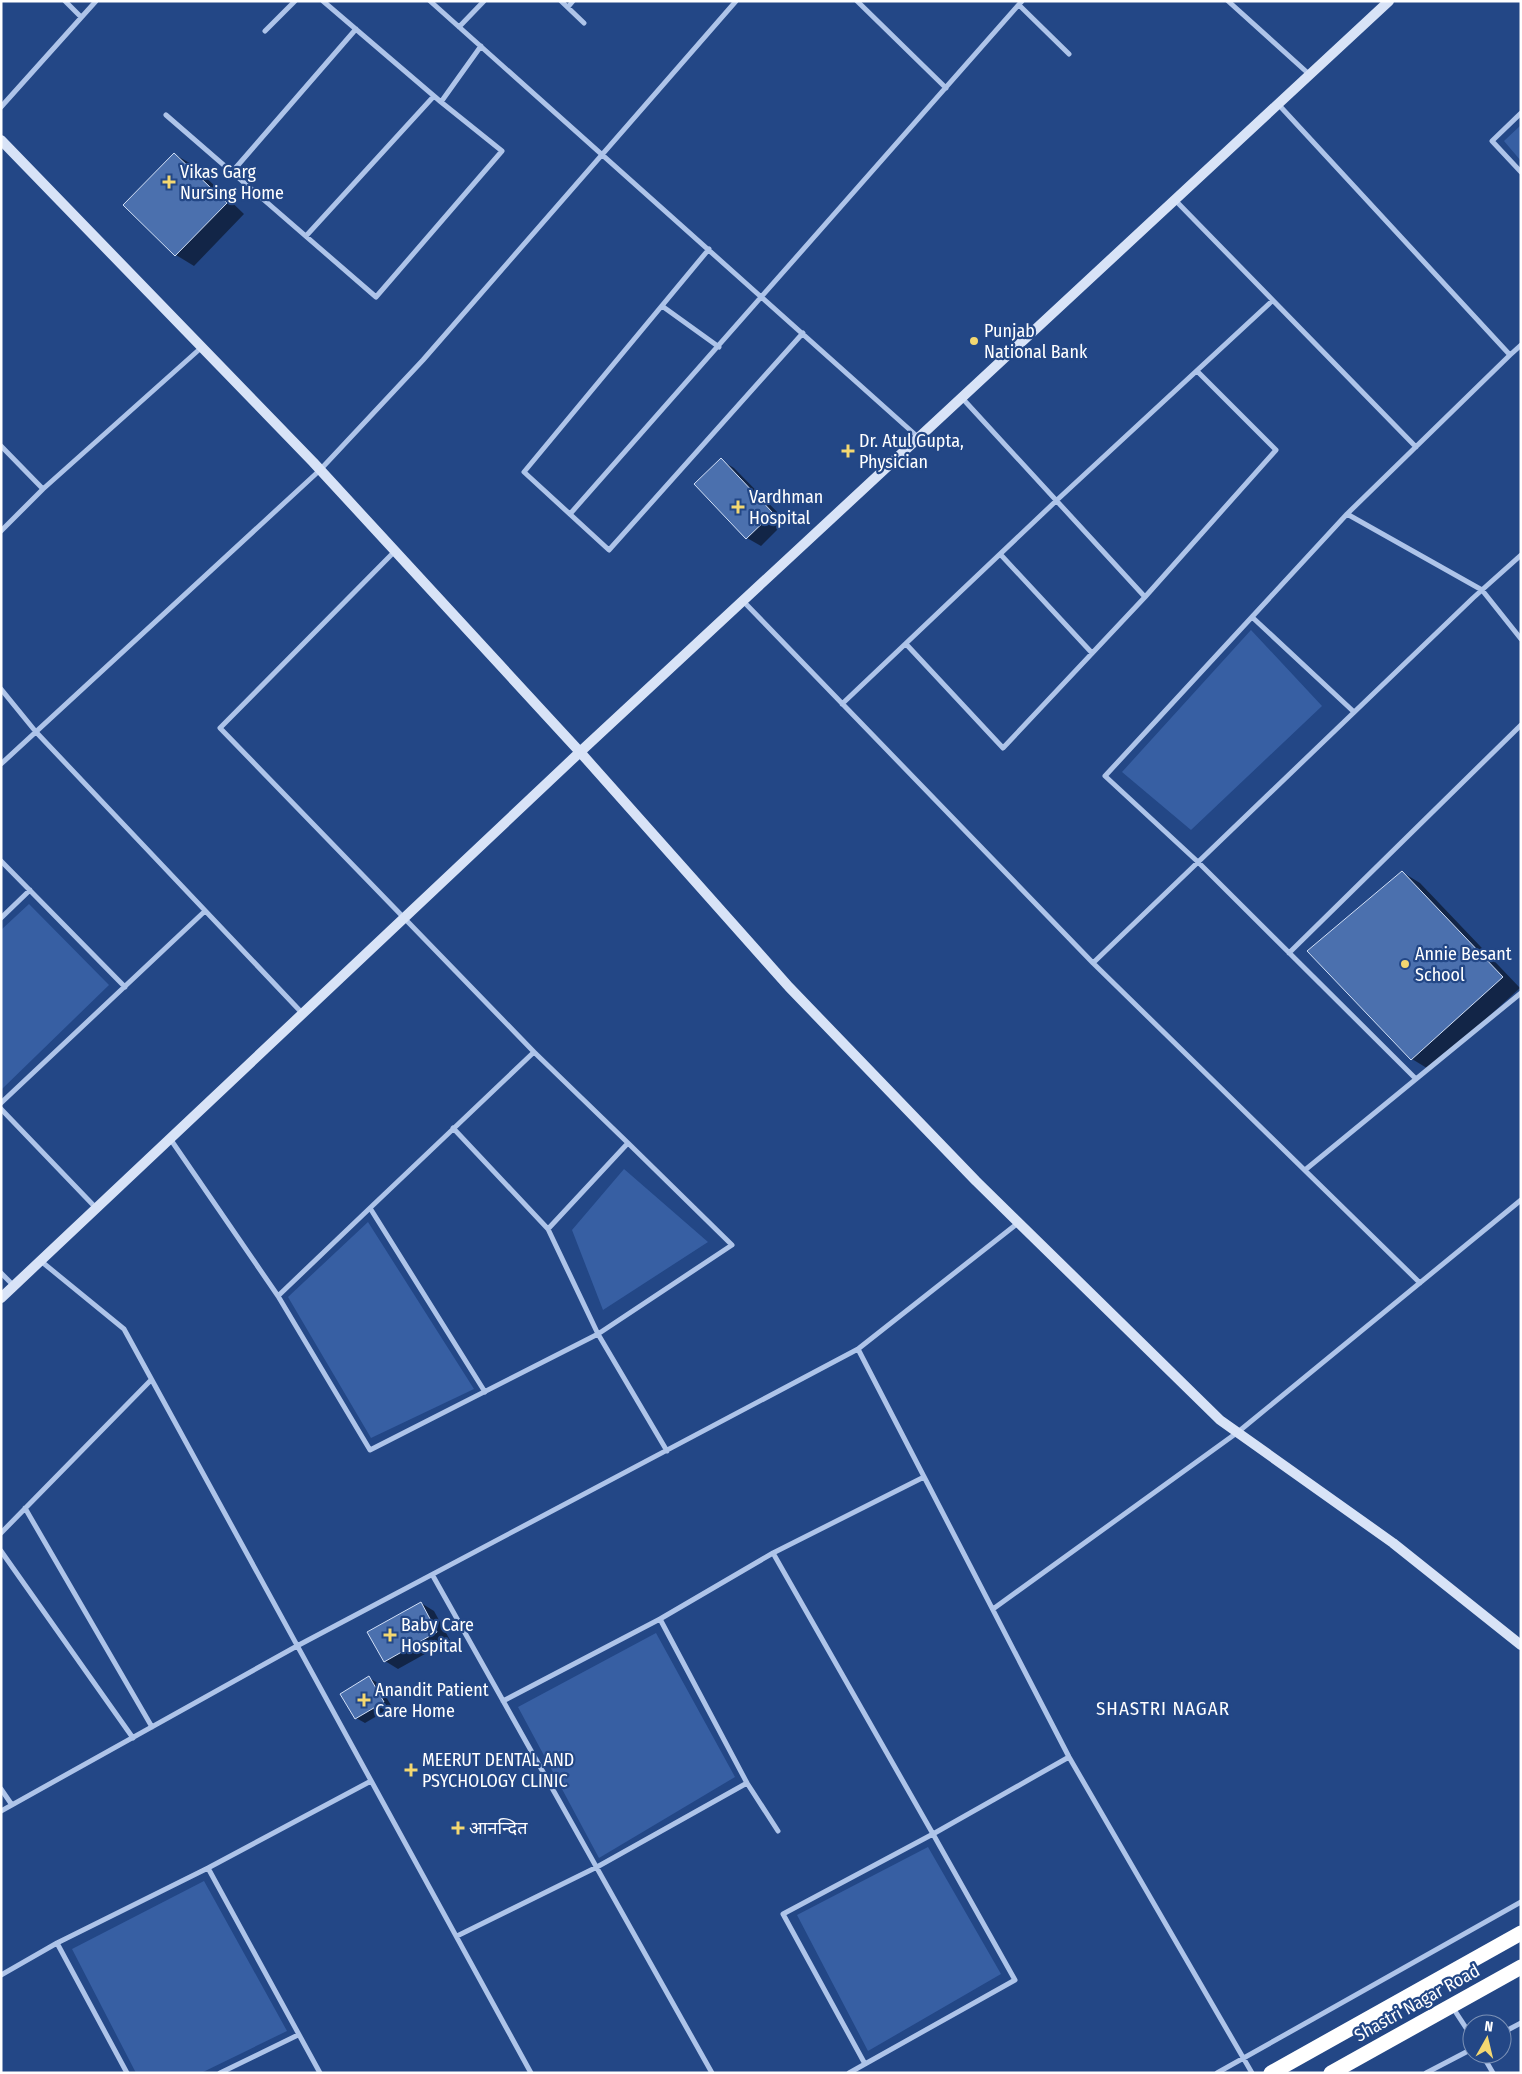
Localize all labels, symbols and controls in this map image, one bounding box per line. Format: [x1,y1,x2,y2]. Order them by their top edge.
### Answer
place label: Vikas Garg Nursing Home [180,161,284,204]
marker: Vikas Garg Nursing Home [162,175,176,189]
place label: Punjab National Bank [984,320,1088,363]
marker: Punjab National Bank [968,335,980,347]
place label: Dr. Atul Gupta, Physician [859,430,964,473]
marker: Dr. Atul Gupta, Physician [841,444,855,458]
place label: Vardhman Hospital [749,486,823,529]
marker: Vardhman Hospital [731,500,745,514]
place label: Annie Besant School [1415,943,1512,986]
marker: Annie Besant School [1399,958,1411,970]
place label: Baby Care Hospital [401,1614,474,1657]
marker: Baby Care Hospital [383,1628,397,1642]
place label: Anandit Patient Care Home [375,1679,489,1722]
marker: Anandit Patient Care Home [357,1693,371,1707]
district label: SHASTRI NAGAR [1096,1697,1230,1720]
place label: MEERUT DENTAL AND PSYCHOLOGY CLINIC [422,1749,574,1792]
marker: MEERUT DENTAL AND PSYCHOLOGY CLINIC [404,1763,418,1777]
place label: आनन्दित [469,1817,528,1839]
marker: आनन्दित [451,1821,465,1835]
street label: Shastri Nagar Road [1350,1959,1484,2047]
north arrow [1462,2014,1512,2064]
text: N [1483,2018,1494,2036]

